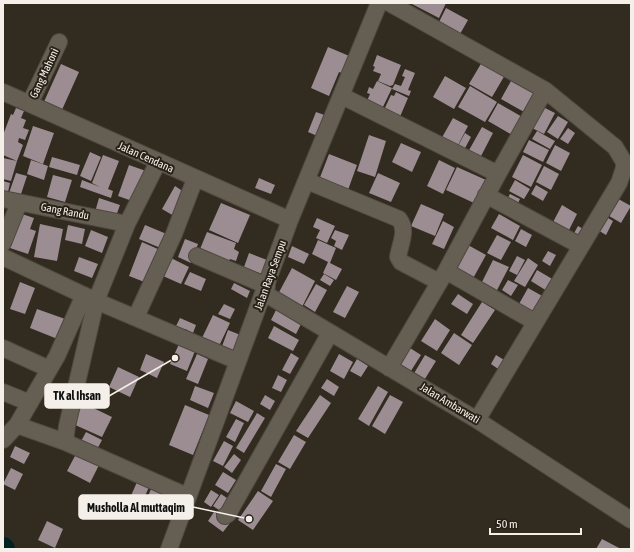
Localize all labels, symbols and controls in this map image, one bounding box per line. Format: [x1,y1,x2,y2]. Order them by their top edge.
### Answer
street label: Gang Mahoni [27,46,61,100]
street label: Jalan Cendana [116,139,176,175]
street label: Gang Randu [40,200,90,222]
street label: Jalan Raya Sempu [252,239,288,311]
street label: Jalan Ambarwati [418,380,482,426]
callout: TK al Ihsan [45,384,109,408]
text: TK al Ihsan [53,389,101,403]
callout: Musholla Al muttaqim [79,495,193,519]
text: Musholla Al muttaqim [87,501,185,515]
scale bar [490,510,581,536]
text: 50 m [496,517,518,531]

